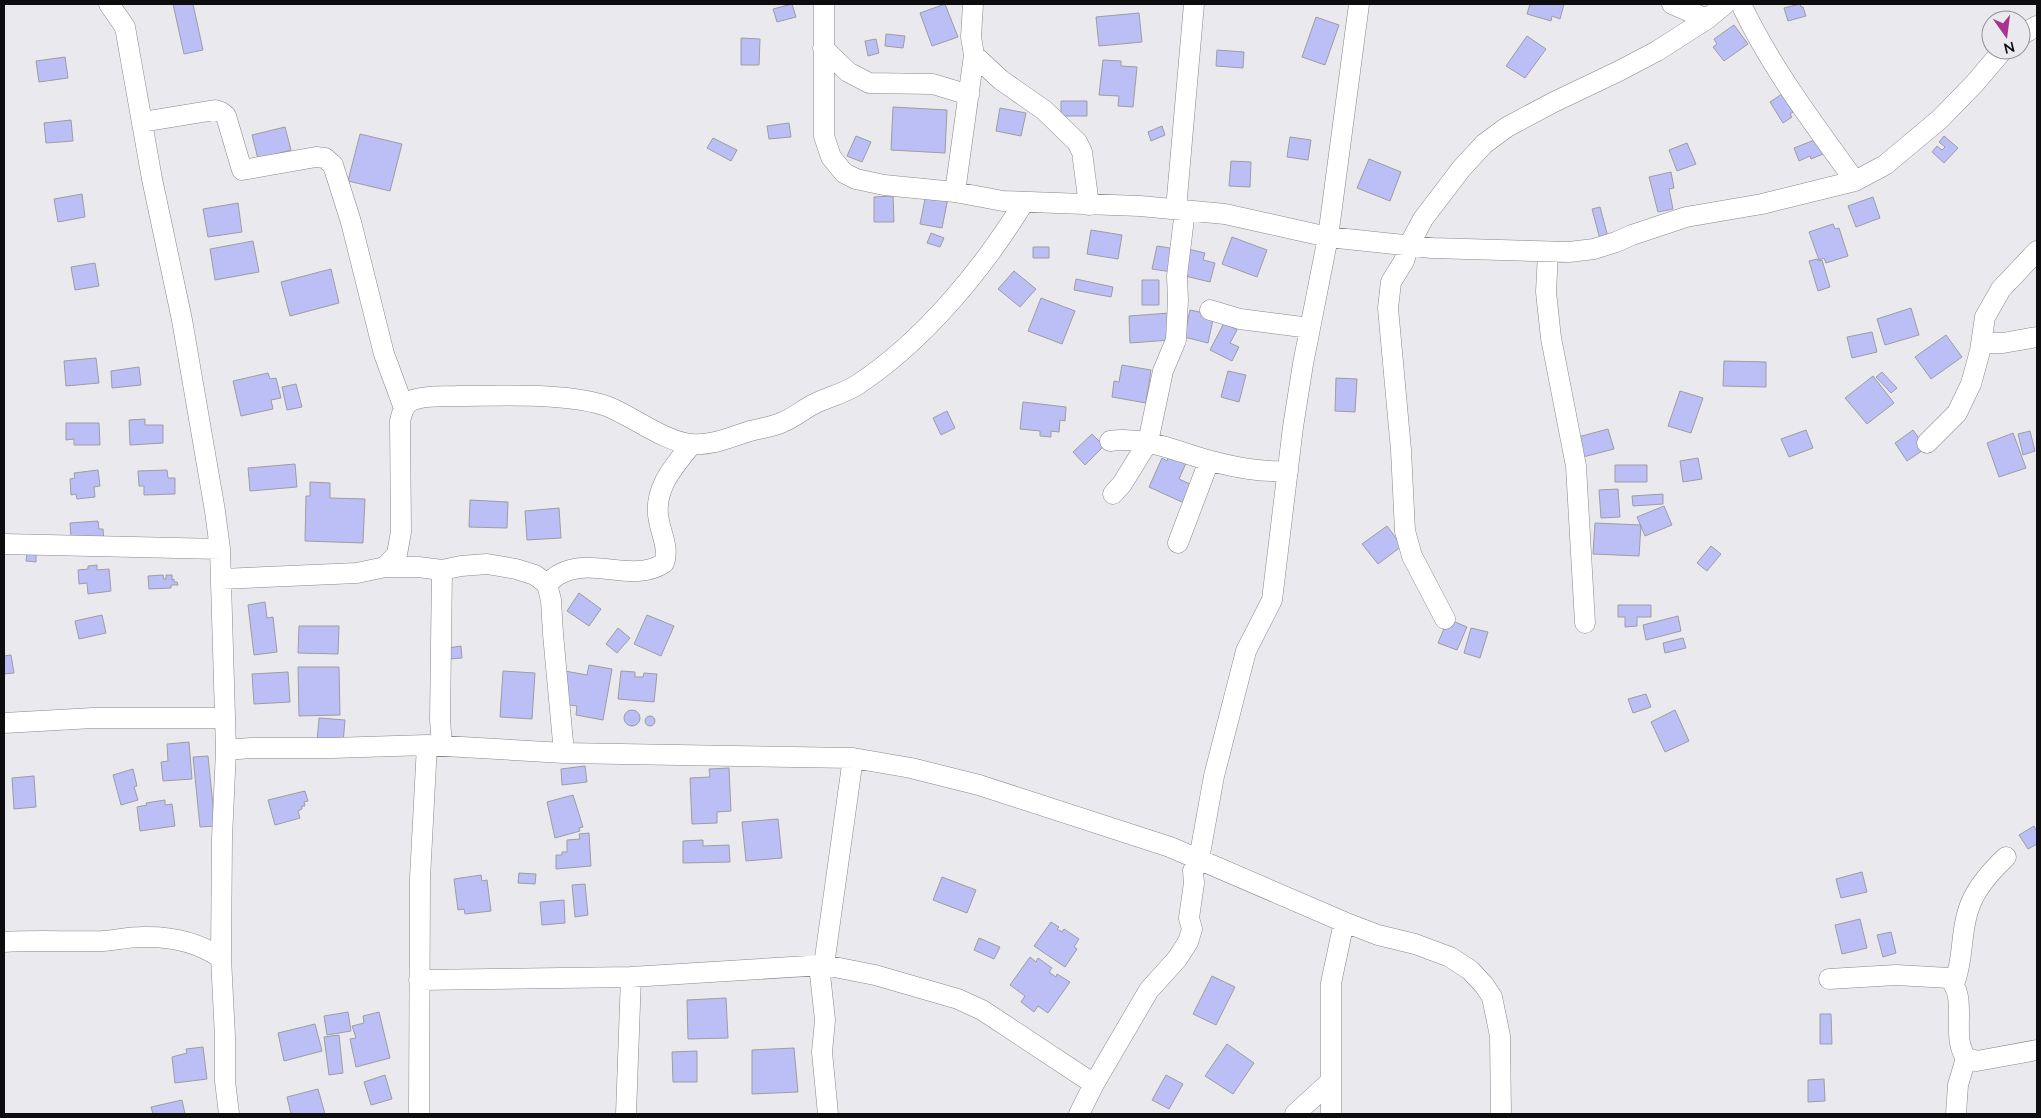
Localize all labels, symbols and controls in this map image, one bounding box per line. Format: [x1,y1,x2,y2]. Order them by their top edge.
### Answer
north arrow [1981,10,2031,60]
text: N [2002,39,2017,58]

